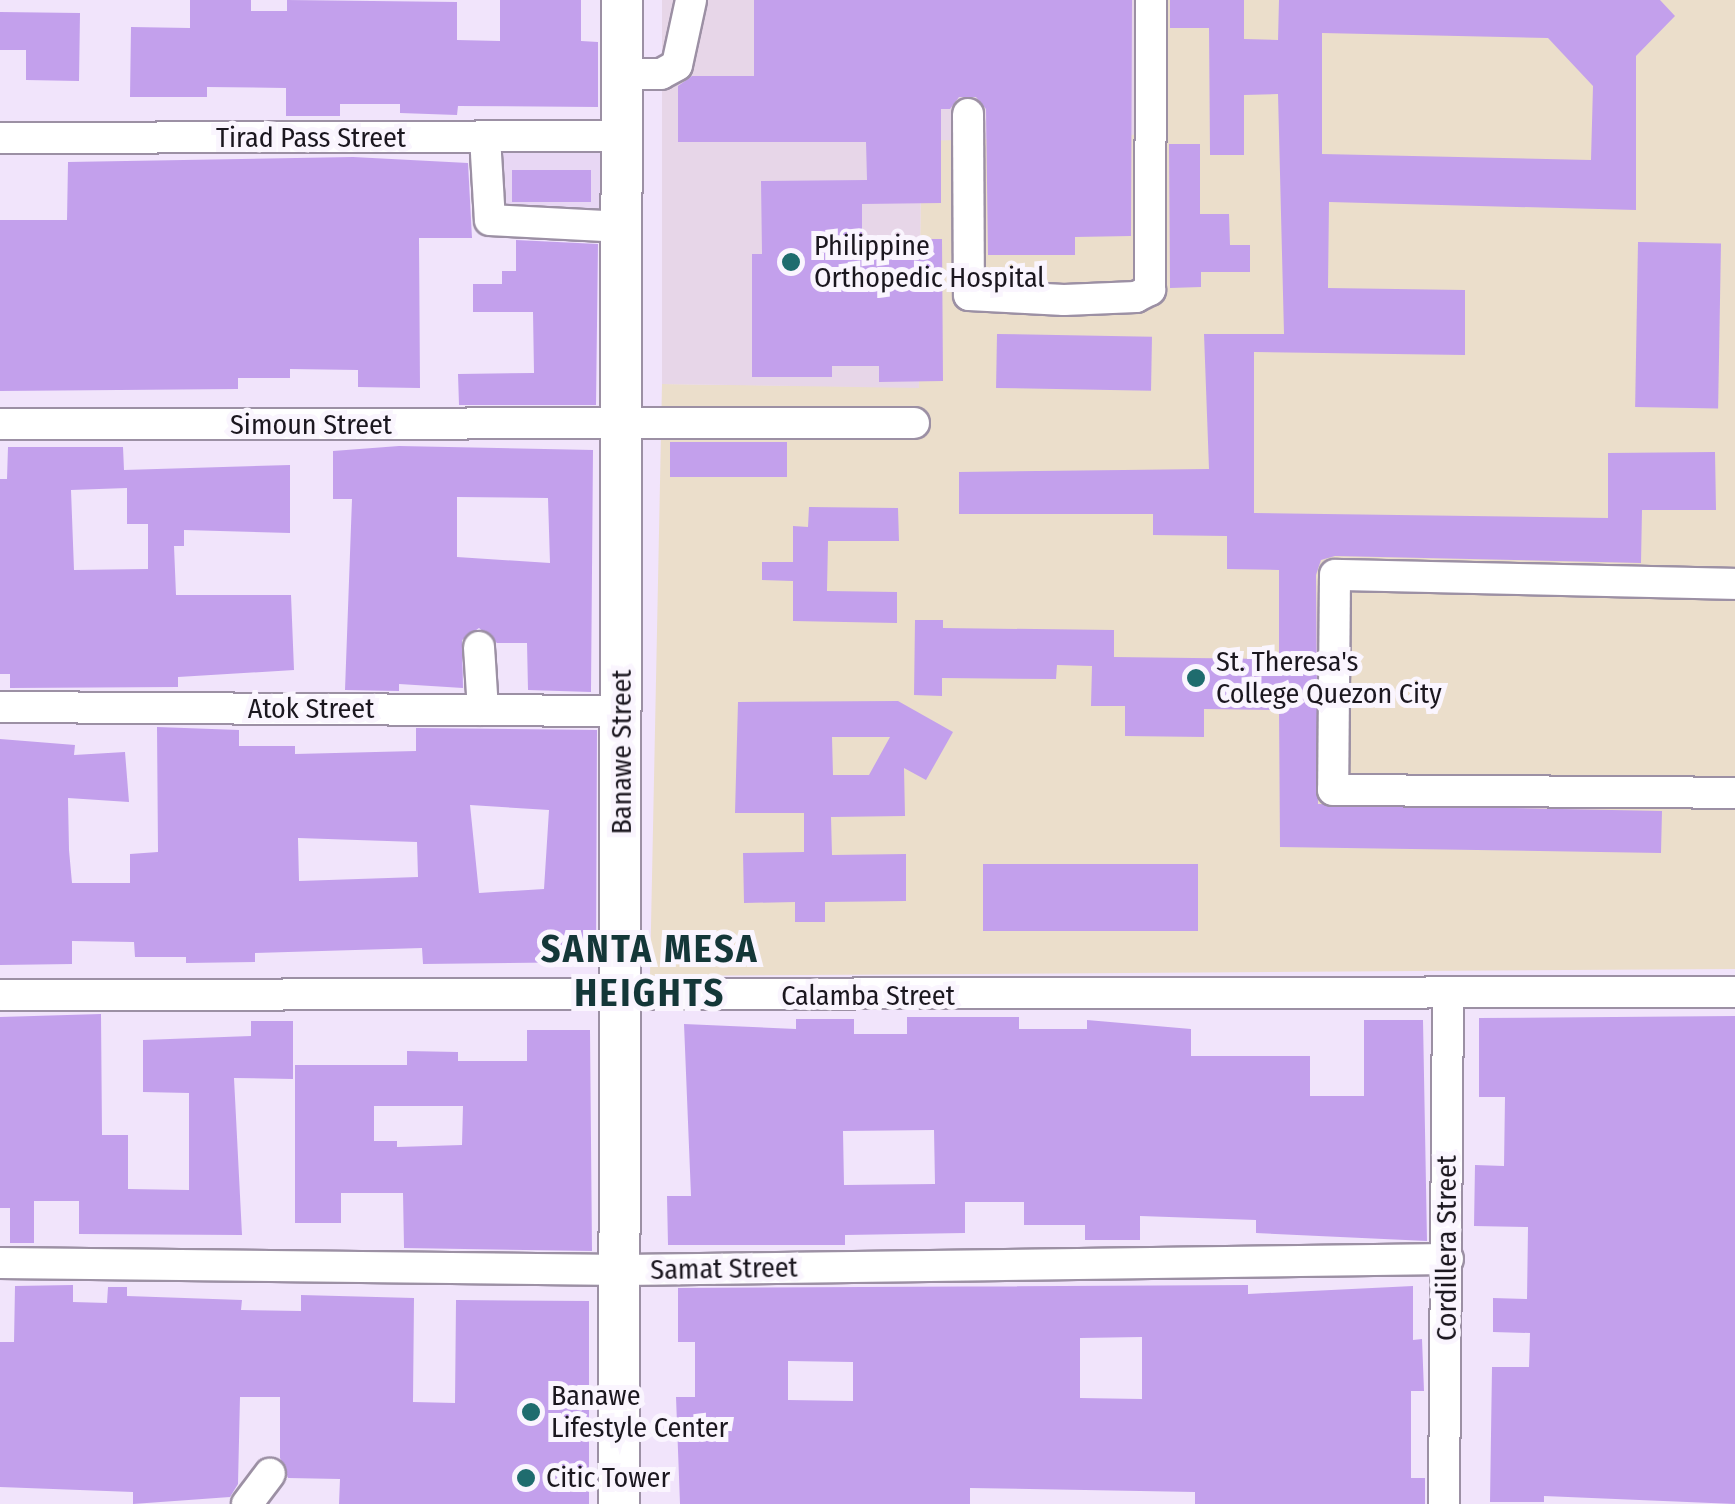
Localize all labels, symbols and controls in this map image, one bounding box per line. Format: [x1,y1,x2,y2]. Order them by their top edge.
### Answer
street label: Tirad Pass Street [216,121,406,155]
place label: Philippine Orthopedic Hospital [814,229,1045,295]
marker: Philippine Orthopedic Hospital [778,249,804,275]
street label: Simoun Street [230,408,392,442]
place label: St. Theresa's College Quezon City [1216,645,1442,711]
marker: St. Theresa's College Quezon City [1185,667,1207,689]
street label: Banawe Street [605,670,639,834]
street label: Atok Street [248,692,374,726]
district label: SANTA MESA HEIGHTS [541,927,759,1016]
street label: Calamba Street [781,979,955,1013]
street label: Cordillera Street [1430,1155,1464,1341]
street label: Samat Street [650,1251,798,1287]
place label: Banawe Lifestyle Center [551,1379,728,1445]
marker: Banawe Lifestyle Center [520,1401,542,1423]
place label: Citic Tower [546,1461,670,1495]
marker: Citic Tower [515,1467,537,1489]

